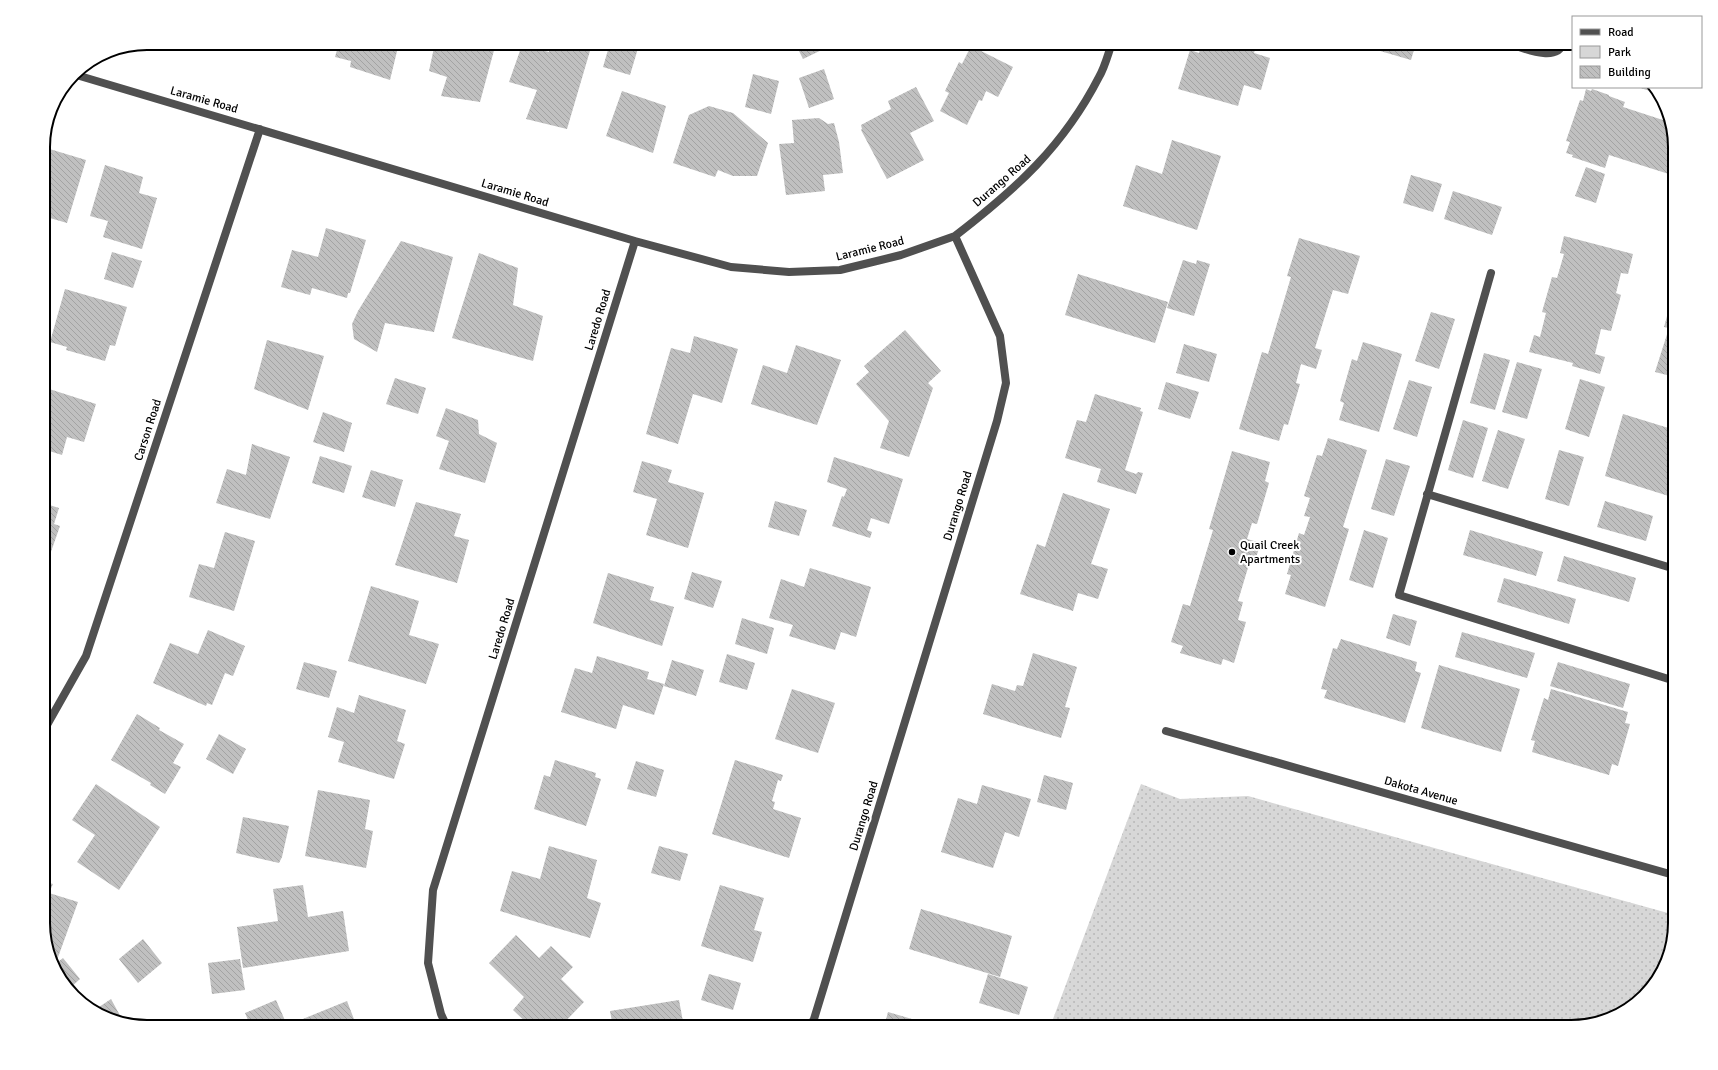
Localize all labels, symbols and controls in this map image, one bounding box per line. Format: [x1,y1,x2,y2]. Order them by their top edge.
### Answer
legend [1572,16,1702,88]
text: Road [1608,25,1634,40]
text: Park [1608,45,1631,60]
text: Building [1608,65,1651,80]
street label: Laramie Road [168,83,240,117]
street label: Durango Road [970,152,1034,210]
street label: Laramie Road [479,176,551,210]
street label: Laramie Road [834,233,906,265]
street label: Laredo Road [582,288,614,352]
street label: Carson Road [131,397,165,463]
street label: Durango Road [940,469,976,543]
place label: Quail Creek Apartments [1240,538,1300,567]
marker: Quail Creek Apartments [1227,547,1237,557]
street label: Laredo Road [486,597,518,661]
street label: Dakota Avenue [1382,773,1460,809]
street label: Durango Road [846,779,882,853]

